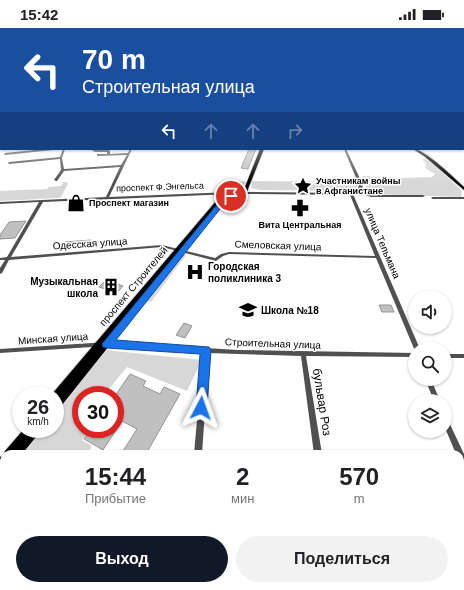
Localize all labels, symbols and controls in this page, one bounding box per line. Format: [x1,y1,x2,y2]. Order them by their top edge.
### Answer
text: 15:42 [20,6,58,23]
icon: left [16,44,68,96]
text: 70 m [82,44,146,75]
text: Строительная улица [82,77,255,97]
icon: left [158,120,180,142]
icon: ahead [200,120,222,142]
icon: ahead [242,120,264,142]
icon: right [284,120,306,142]
place icon: Участникам войны в Афганистане [293,176,313,196]
place label: Участникам войны в Афганистане [316,176,401,196]
pin [214,179,248,213]
street label: проспект Ф.Энгельса [116,180,204,194]
icon: arrive [220,185,242,207]
shop icon: Проспект магазин [66,193,86,213]
place label: Проспект магазин [89,198,169,208]
pharmacy icon: Вита Центральная [290,198,310,218]
street label: улица Тельмана [363,206,403,281]
place label: Вита Центральная [259,220,341,230]
street label: Одесская улица [52,235,128,252]
street label: Смеловская улица [234,238,322,253]
street label: проспект Строителей [97,245,170,328]
place label: Городская поликлиника 3 [208,261,282,284]
hospital icon: Городская поликлиника 3 [185,262,205,282]
place label: Музыкальная школа [30,276,98,299]
building icon: Музыкальная школа [101,277,121,297]
map controls [408,290,452,438]
button: sound [408,290,452,334]
school or university icon: Школа №18 [238,300,258,320]
place label: Школа №18 [261,305,319,316]
street label: Минская улица [18,331,89,346]
street label: Строительная улица [225,336,322,351]
button: search [408,342,452,386]
street label: бульвар Роз [310,367,334,437]
speed limit sign: 30 [72,386,124,438]
position arrow [180,387,222,429]
button: layers [408,394,452,438]
text: 26 [27,396,49,418]
text: km/h [27,416,49,427]
text: 15:44 [85,463,146,490]
text: 2 [236,463,249,490]
text: 570 [339,463,379,490]
text: Прибытие [85,491,146,506]
text: мин [231,491,254,506]
text: m [354,491,365,506]
button: Выход [16,536,228,582]
button: Поделиться [236,536,448,582]

